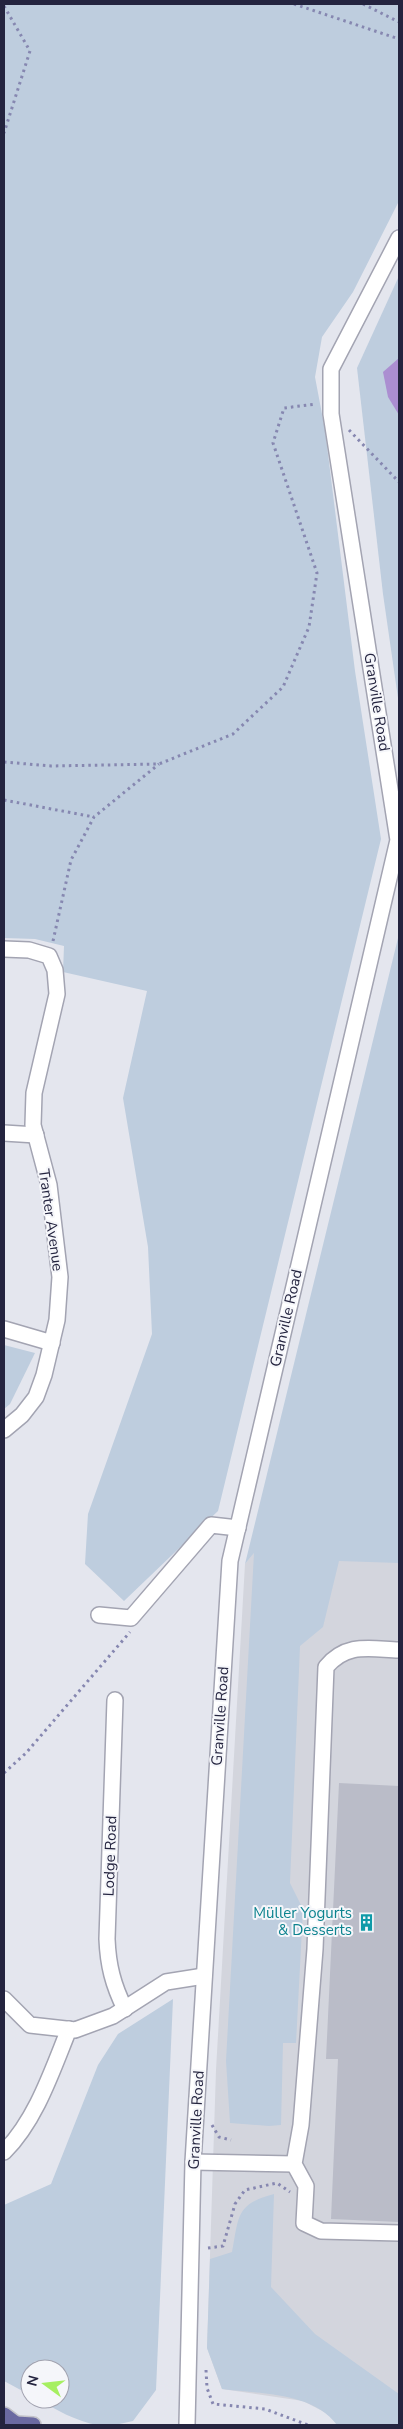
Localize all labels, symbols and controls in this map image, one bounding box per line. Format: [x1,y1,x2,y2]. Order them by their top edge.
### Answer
street label: Granville Road [359,651,395,753]
street label: Tranter Avenue [34,1168,68,1272]
street label: Granville Road [265,1267,307,1369]
street label: Granville Road [207,1666,233,1766]
street label: Lodge Road [99,1815,121,1897]
place label: Müller Yogurts & Desserts [253,1903,352,1940]
building icon: Müller Yogurts & Desserts [356,1912,376,1932]
street label: Granville Road [183,2070,209,2170]
north arrow [20,2359,70,2409]
text: N [22,2373,43,2388]

